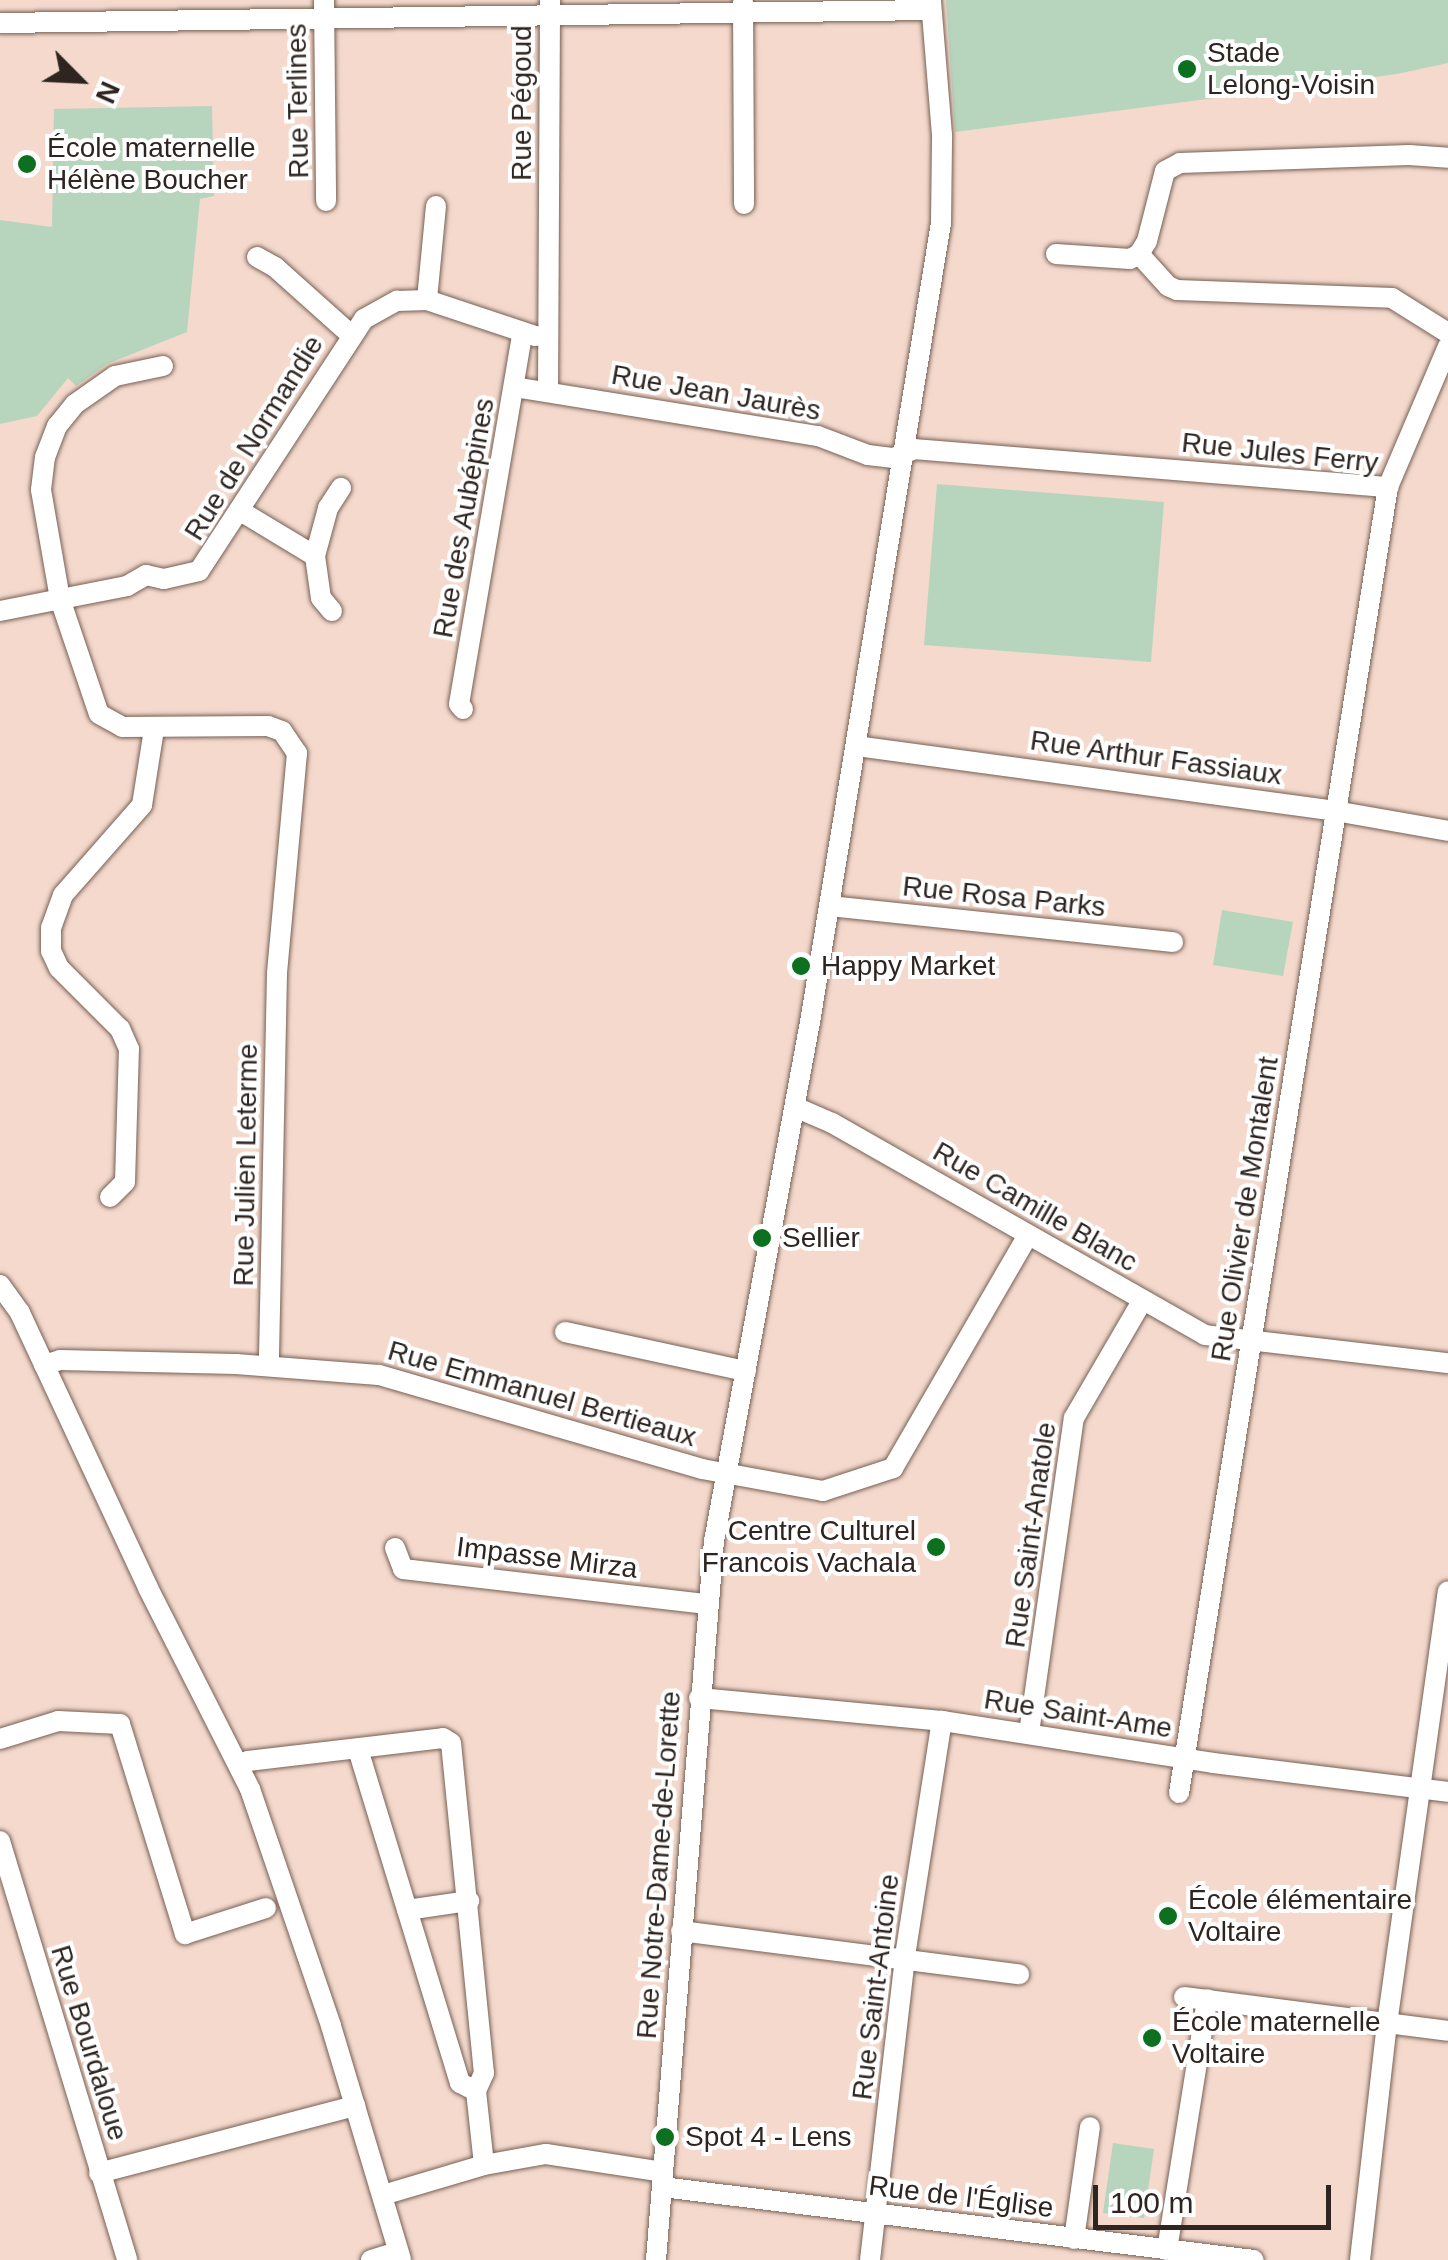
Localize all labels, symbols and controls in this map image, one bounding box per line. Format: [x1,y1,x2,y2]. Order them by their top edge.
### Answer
street label: Rue Terlines [280,23,316,179]
street label: Rue Pégoud [505,25,539,181]
north arrow [30,30,130,130]
place label: Stade Lelong-Voisin [1207,36,1375,102]
marker: Stade Lelong-Voisin [1176,58,1198,80]
text: N [90,77,126,108]
place label: École maternelle Hélène Boucher [47,131,256,197]
marker: École maternelle Hélène Boucher [16,153,38,175]
street label: Rue de Normandie [177,329,331,547]
street label: Rue Jean Jaurès [609,358,823,428]
street label: Rue des Aubépines [426,395,502,641]
street label: Rue Jules Ferry [1180,426,1380,480]
street label: Rue Arthur Fassiaux [1027,724,1285,792]
street label: Rue Rosa Parks [901,870,1107,924]
place label: Happy Market [821,949,995,983]
marker: Happy Market [790,955,812,977]
street label: Rue Julien Leterme [227,1043,265,1287]
street label: Rue Olivier de Montalent [1204,1054,1286,1364]
street label: Rue Camille Blanc [927,1135,1143,1279]
place label: Sellier [782,1221,860,1255]
marker: Sellier [751,1227,773,1249]
street label: Rue Emmanuel Bertieaux [384,1334,700,1454]
street label: Rue Saint-Anatole [999,1420,1063,1650]
place label: Centre Culturel Francois Vachala [702,1514,916,1580]
street label: Impasse Mirza [455,1530,639,1586]
marker: Centre Culturel Francois Vachala [925,1536,947,1558]
street label: Rue Saint-Ame [982,1683,1174,1745]
street label: Rue Notre-Dame-de-Lorette [630,1690,688,2040]
street label: Rue Saint-Antoine [845,1872,907,2102]
place label: École élémentaire Voltaire [1188,1883,1412,1949]
marker: École élémentaire Voltaire [1157,1905,1179,1927]
street label: Rue Bourdaloue [43,1941,135,2145]
place label: École maternelle Voltaire [1172,2005,1381,2071]
marker: École maternelle Voltaire [1141,2027,1163,2049]
place label: Spot 4 - Lens [685,2120,852,2154]
marker: Spot 4 - Lens [654,2126,676,2148]
scale bar [1098,2165,1336,2227]
street label: Rue de l'Église [867,2169,1055,2225]
text: 100 m [1110,2186,1193,2219]

